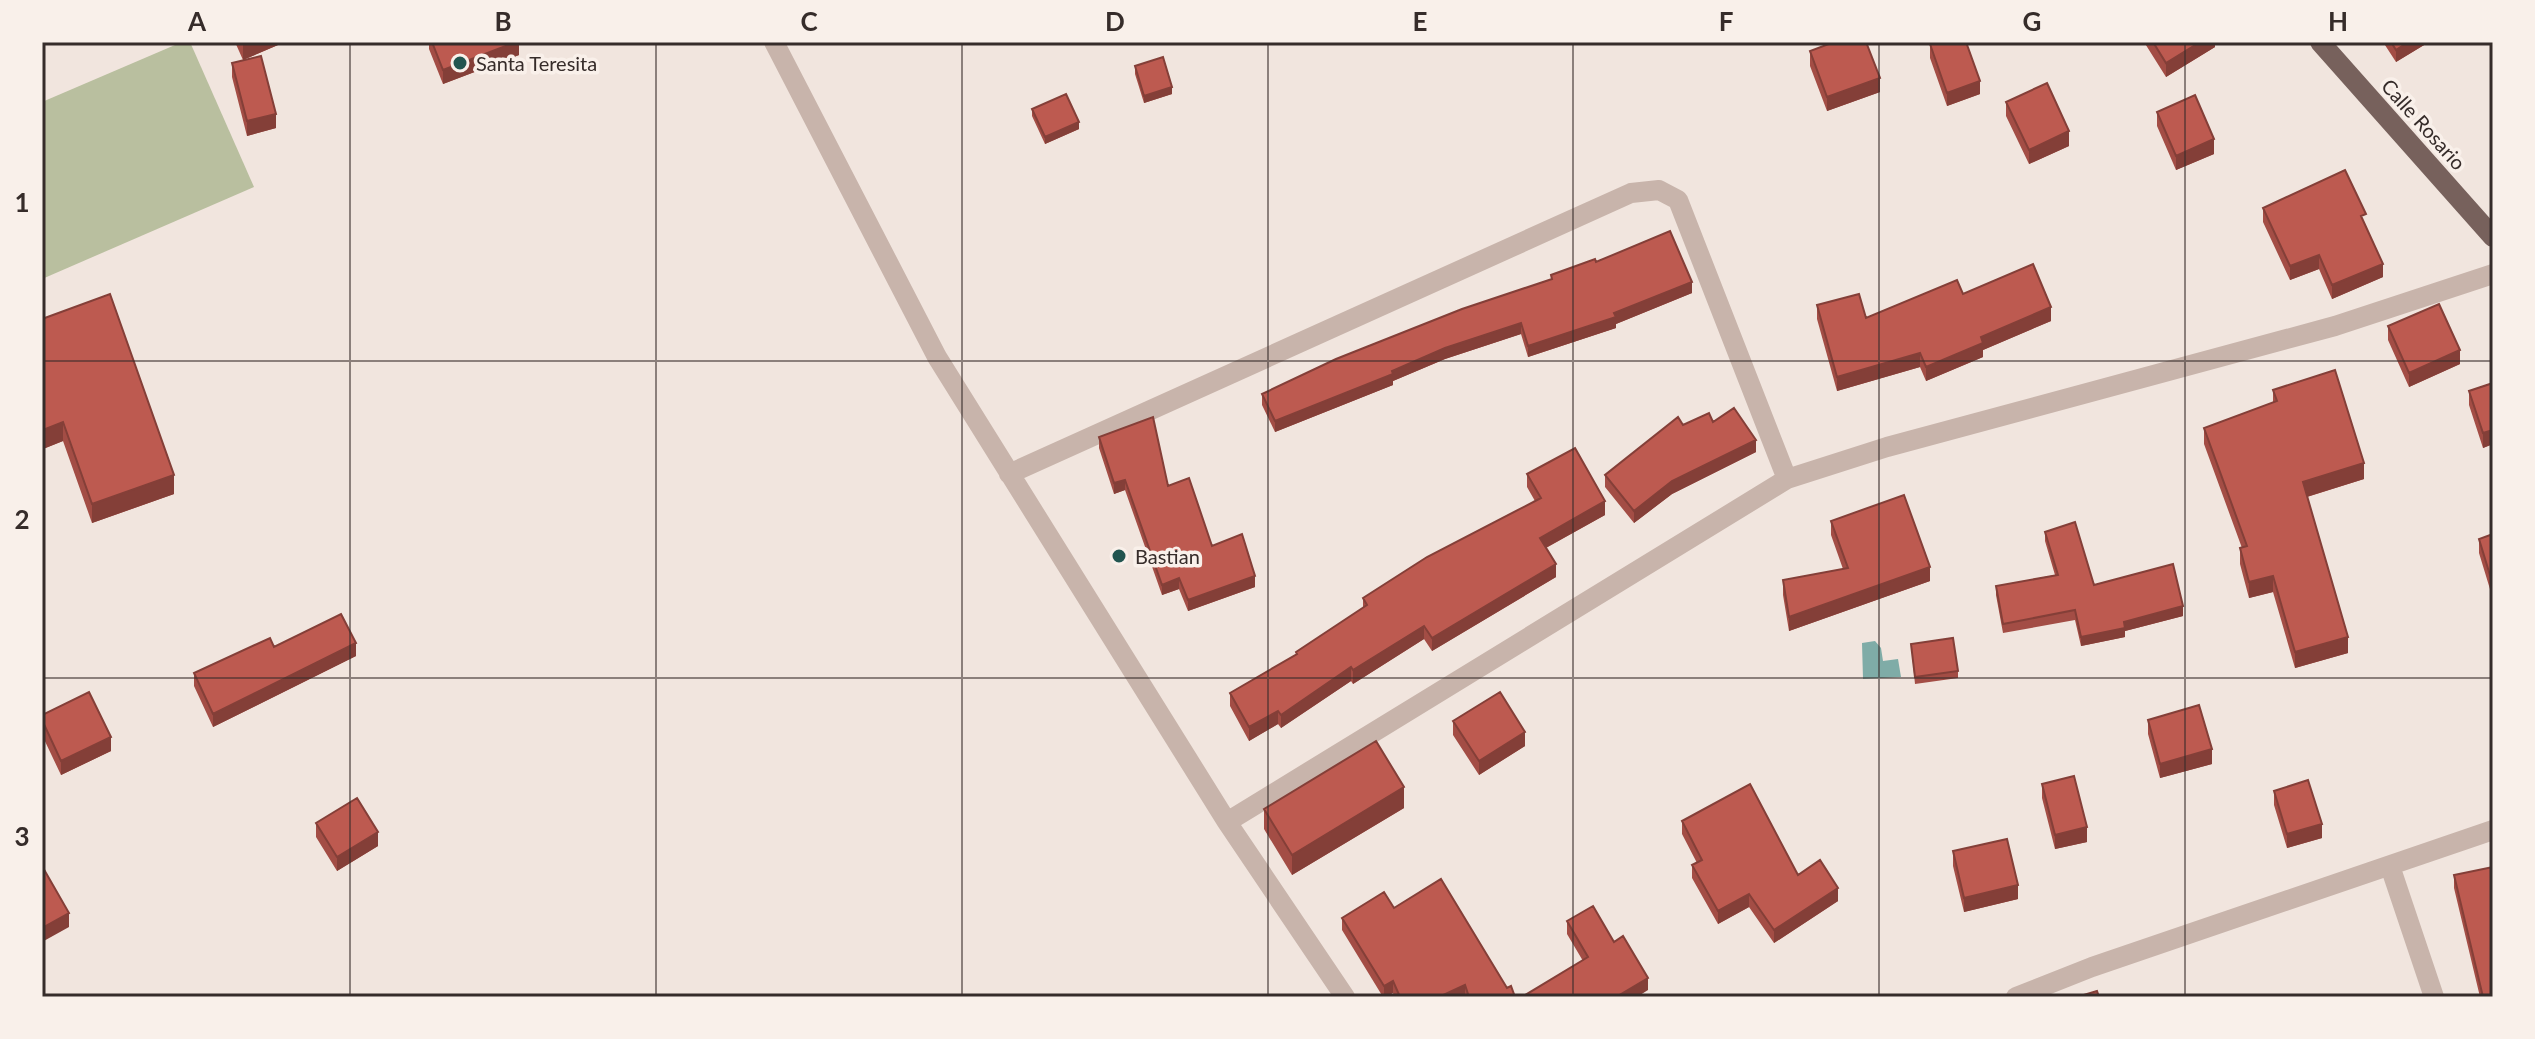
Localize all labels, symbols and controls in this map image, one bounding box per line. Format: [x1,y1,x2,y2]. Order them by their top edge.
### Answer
text: A [187,5,207,37]
text: B [494,5,512,37]
text: C [800,5,818,37]
text: D [1105,5,1125,37]
text: E [1413,5,1427,37]
text: F [1719,5,1733,37]
text: G [2023,5,2041,37]
text: H [2328,5,2348,37]
place label: Santa Teresita [476,51,597,75]
marker: Santa Teresita [451,54,469,72]
street label: Calle Rosario [2377,74,2471,174]
text: 1 [14,186,30,218]
text: 2 [14,503,30,535]
place label: Bastian [1135,544,1200,568]
marker: Bastian [1110,547,1128,565]
text: 3 [14,820,30,852]

